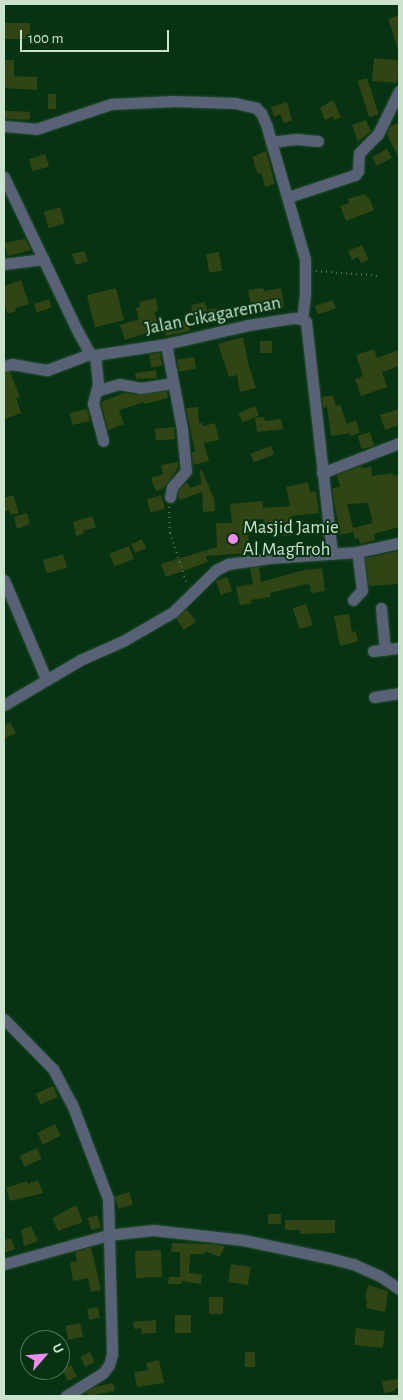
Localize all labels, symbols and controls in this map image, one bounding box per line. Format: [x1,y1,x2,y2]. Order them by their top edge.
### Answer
scale bar [22,20,171,52]
text: 100 m [28,31,63,46]
street label: Jalan Cikagareman [143,292,283,340]
place label: Masjid Jamie Al Magfiroh [243,517,339,561]
marker: Masjid Jamie Al Magfiroh [227,533,239,545]
north arrow [20,1330,70,1380]
text: U [49,1341,66,1356]

